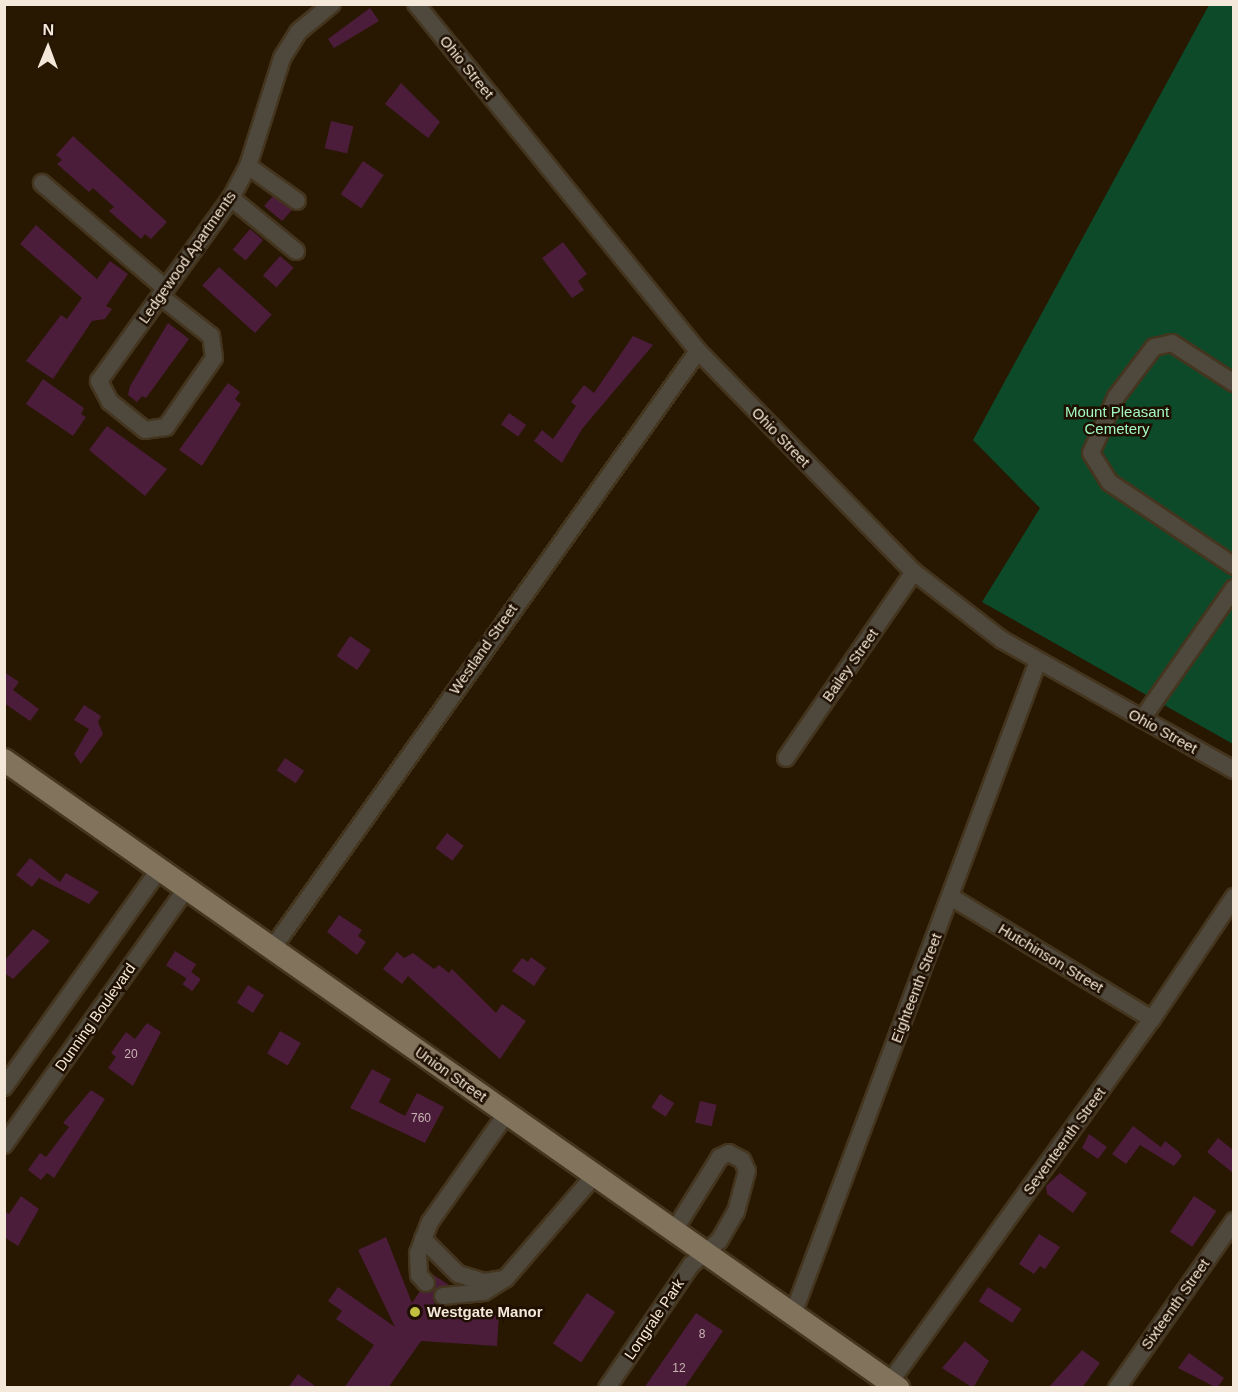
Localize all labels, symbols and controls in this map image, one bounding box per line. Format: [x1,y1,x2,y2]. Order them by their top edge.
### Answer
north arrow [18,18,78,78]
text: N [42,21,54,38]
street label: Ohio Street [436,32,498,102]
street label: Ledgewood Apartments [134,187,240,327]
park label: Mount Pleasant Cemetery [1065,402,1169,437]
street label: Ohio Street [748,403,814,471]
street label: Westland Street [445,600,521,698]
street label: Bailey Street [818,625,882,705]
street label: Ohio Street [1125,705,1201,757]
street label: Hutchinson Street [995,920,1107,996]
street label: Eighteenth Street [887,931,945,1045]
street label: Dunning Boulevard [51,960,139,1074]
street label: Union Street [412,1043,490,1105]
house number: 20 [124,1048,138,1062]
street label: Seventeenth Street [1019,1084,1109,1198]
house number: 760 [411,1112,431,1126]
street label: Sixteenth Street [1137,1255,1213,1353]
street label: Longrale Park [620,1275,688,1363]
place label: Westgate Manor [427,1303,543,1321]
marker: Westgate Manor [408,1305,422,1319]
house number: 8 [699,1328,705,1342]
house number: 12 [672,1362,686,1376]

